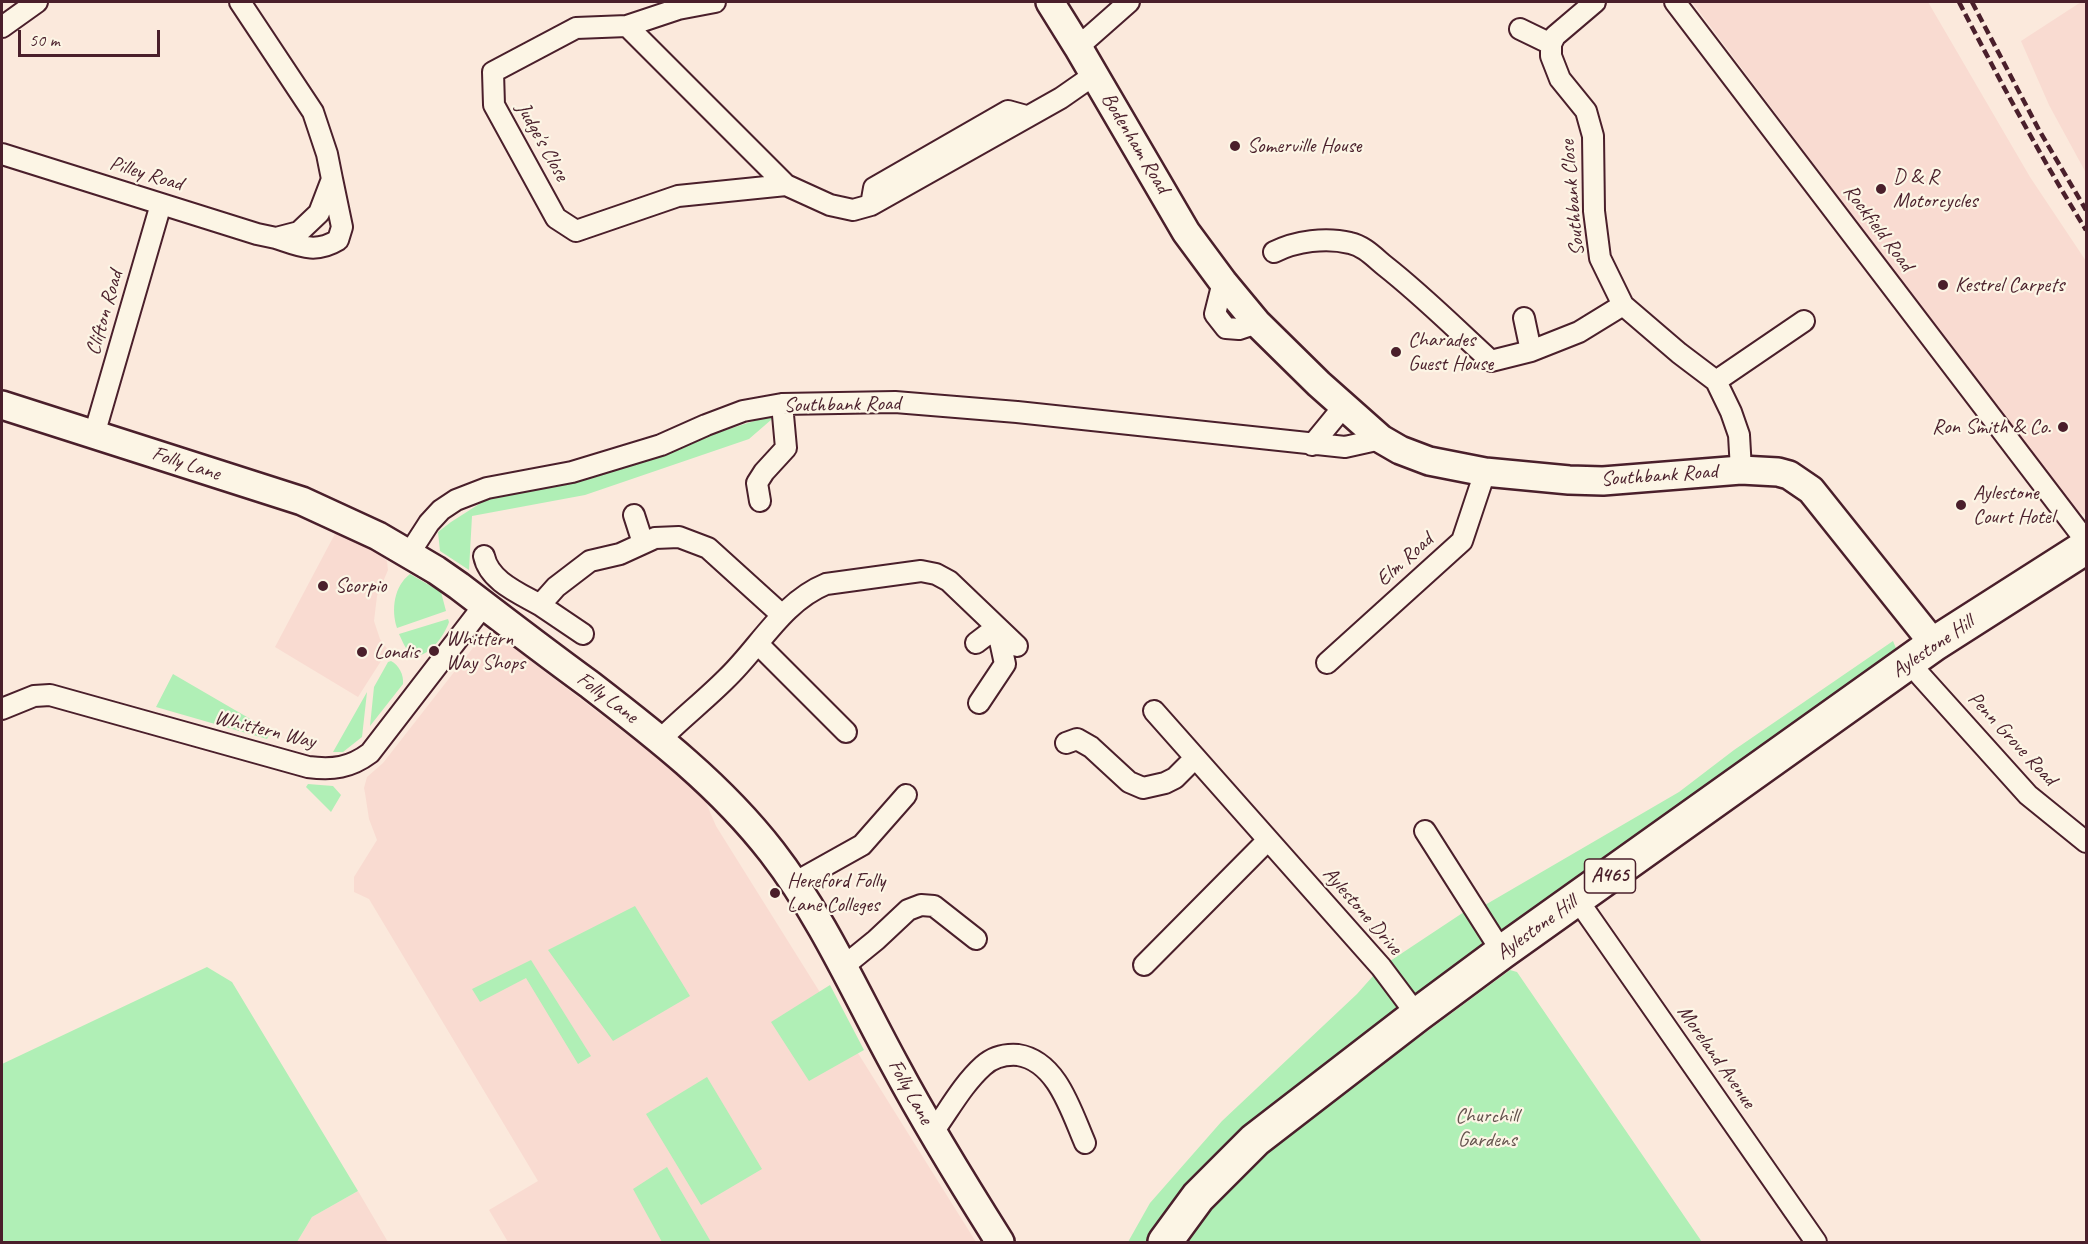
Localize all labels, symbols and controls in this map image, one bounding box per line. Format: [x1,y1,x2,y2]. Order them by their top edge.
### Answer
scale bar [21,18,164,56]
text: 50 m [29,29,60,51]
street label: Bodenham Road [1095,88,1175,198]
street label: Judge's Close [510,98,574,186]
place label: Somerville House [1247,133,1361,159]
marker: Somerville House [1228,139,1242,153]
street label: Southbank Close [1555,139,1591,257]
street label: Pilley Road [106,151,186,197]
place label: D & R Motorcycles [1893,164,1977,214]
street label: Rockfield Road [1837,180,1919,276]
marker: D & R Motorcycles [1874,182,1888,196]
street label: Clifton Road [81,268,129,358]
place label: Kestrel Carpets [1955,272,2064,298]
marker: Kestrel Carpets [1936,278,1950,292]
place label: Charades Guest House [1408,327,1493,377]
marker: Charades Guest House [1389,345,1403,359]
street label: Southbank Road [783,391,901,419]
place label: Ron Smith & Co. [1932,414,2051,440]
marker: Ron Smith & Co. [2056,420,2070,434]
street label: Folly Lane [149,441,223,487]
street label: Southbank Road [1600,459,1718,493]
place label: Aylestone Court Hotel [1973,480,2054,530]
marker: Aylestone Court Hotel [1954,498,1968,512]
street label: Elm Road [1371,528,1439,592]
place label: Scorpio [335,573,386,599]
marker: Scorpio [316,579,330,593]
street label: Aylestone Hill [1887,610,1979,684]
place label: Whittern Way Shops [446,626,525,676]
place label: Londis [374,639,419,665]
marker: Whittern Way Shops [427,644,441,658]
marker: Londis [355,645,369,659]
street label: Folly Lane [571,667,643,729]
street label: Penn Grove Road [1962,687,2062,791]
street label: Whittern Way [212,705,318,755]
road number: A465 [1584,859,1636,893]
street label: Aylestone Drive [1317,862,1407,960]
place label: Hereford Folly Lane Colleges [787,868,885,918]
marker: Hereford Folly Lane Colleges [768,886,782,900]
street label: Aylestone Hill [1492,890,1582,966]
street label: Moreland Avenue [1671,1001,1761,1113]
street label: Folly Lane [882,1055,938,1129]
park label: Churchill Gardens [1455,1103,1519,1153]

